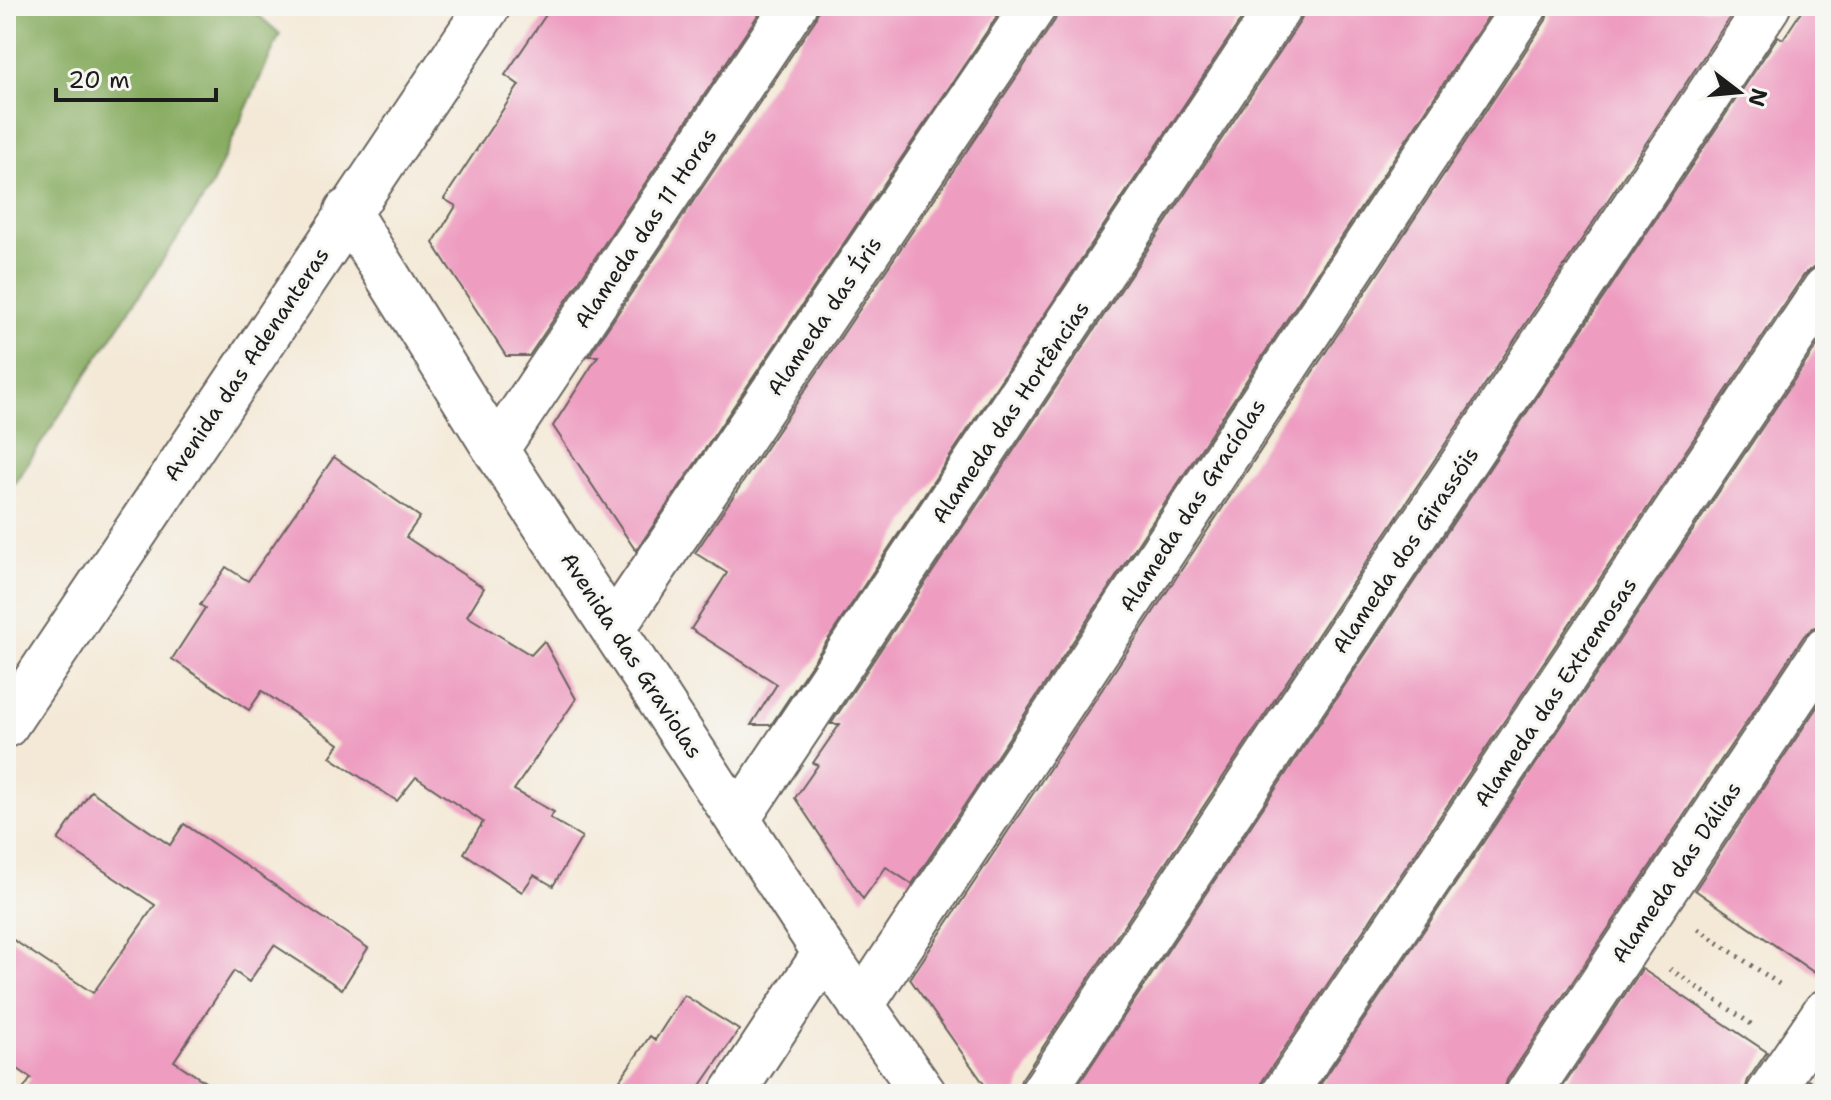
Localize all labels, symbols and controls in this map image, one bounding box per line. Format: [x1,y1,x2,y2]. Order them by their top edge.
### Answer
scale bar [56,52,216,102]
north arrow [1699,52,1779,132]
text: 20 m [68,64,130,96]
text: N [1741,85,1774,110]
street label: Alameda das 11 Horas [567,122,723,334]
street label: Alameda das Íris [760,231,888,402]
street label: Avenida das Adenanteras [157,242,336,487]
street label: Alameda das Hortências [925,295,1096,529]
street label: Alameda das Gracíolas [1113,393,1272,617]
street label: Alameda dos Girassóis [1325,441,1485,659]
street label: Avenida das Graviolas [554,547,709,764]
street label: Alameda das Extremosas [1468,572,1643,813]
street label: Alameda das Dálias [1605,776,1748,969]

